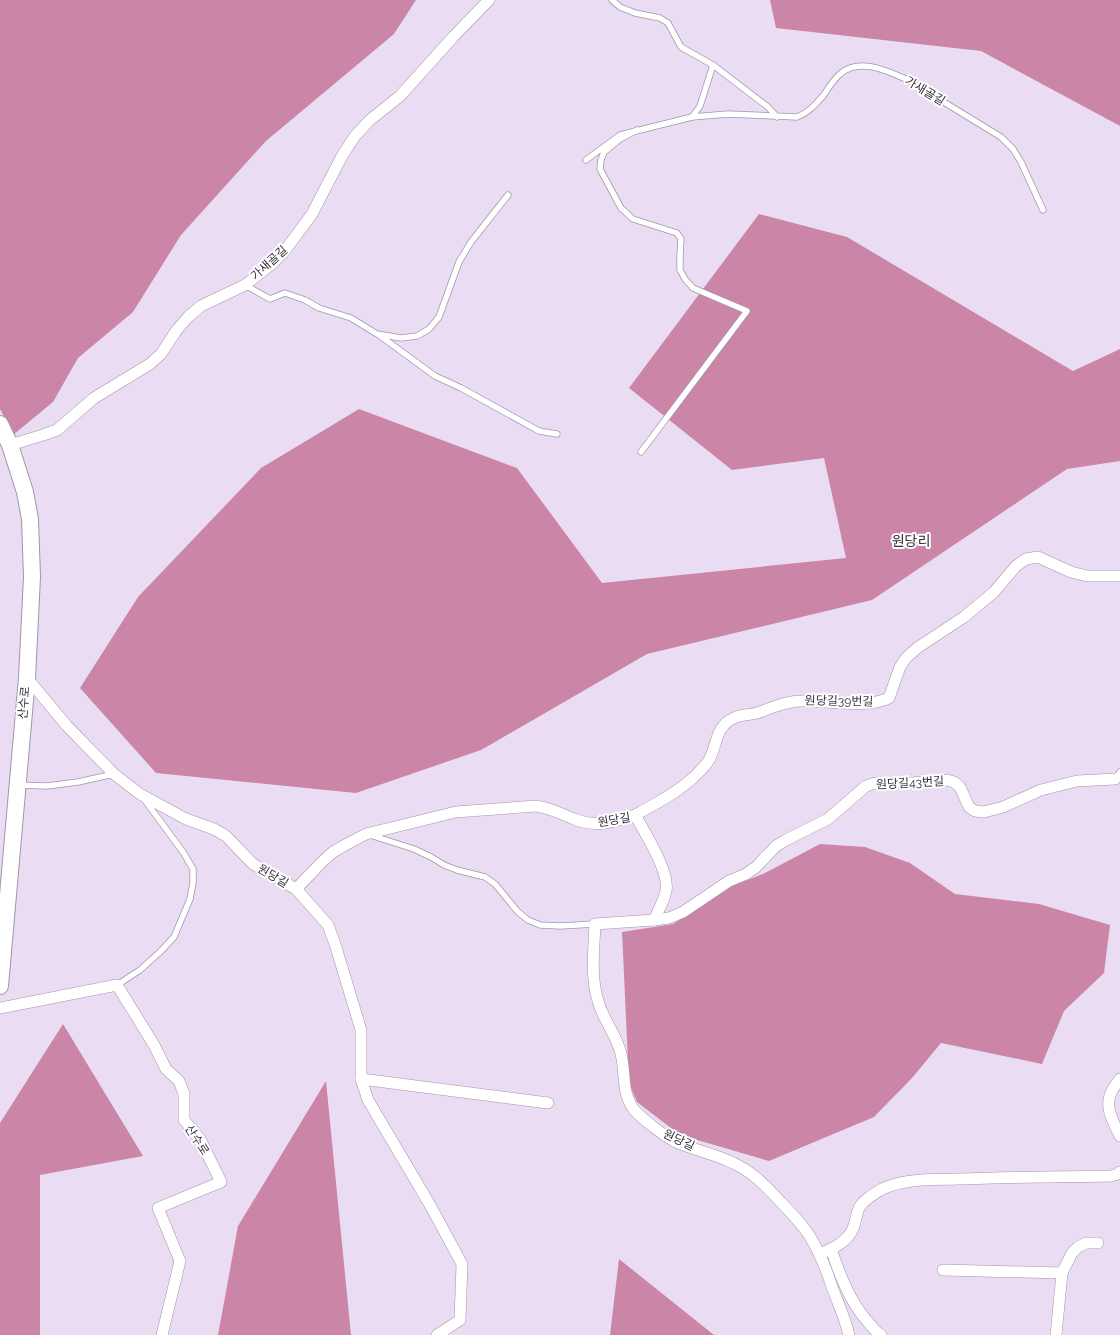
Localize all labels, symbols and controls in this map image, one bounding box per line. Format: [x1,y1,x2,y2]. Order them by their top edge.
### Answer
street label: 가새골길 [902,74,948,108]
street label: 가새골길 [248,243,290,283]
district label: 원당리 [892,533,930,549]
street label: 산수로 [16,686,32,720]
street label: 원당길39번길 [805,693,873,709]
street label: 원당길43번길 [876,774,944,792]
street label: 원당길 [596,810,632,830]
street label: 원당길 [255,861,291,891]
street label: 산수로 [182,1122,212,1158]
street label: 원당길 [661,1127,697,1153]

